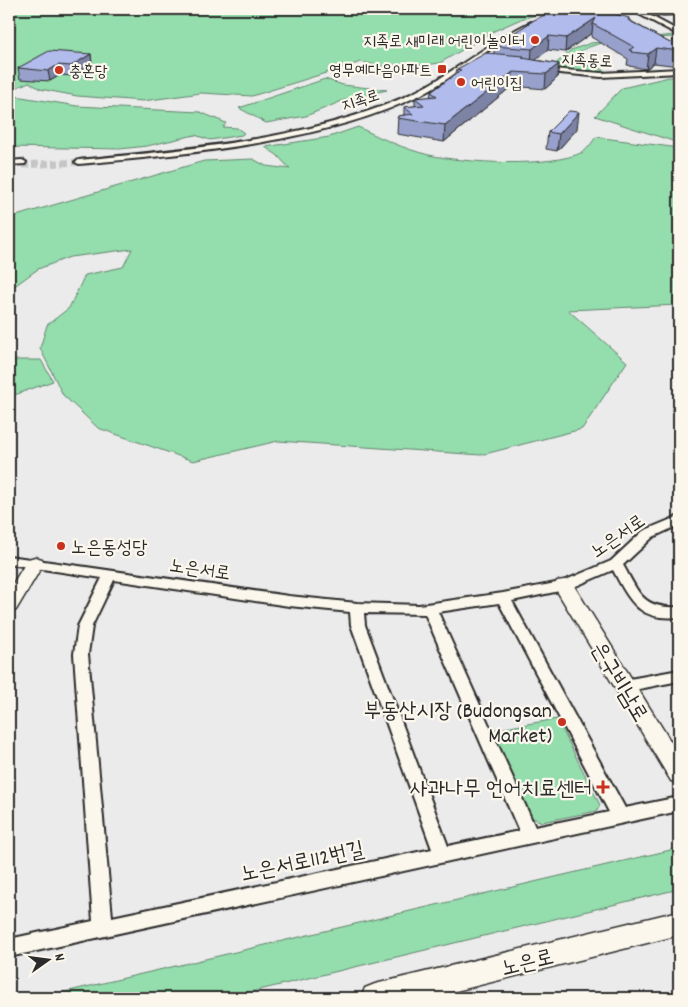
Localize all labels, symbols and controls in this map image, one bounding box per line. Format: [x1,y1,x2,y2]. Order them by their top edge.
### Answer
place label: 지족로 새미래 어린이놀이터 [363,31,525,54]
marker: 지족로 새미래 어린이놀이터 [529,34,541,46]
street label: 지족동로 [561,49,613,74]
place label: 영무예다음아파트 [329,60,432,83]
place label: 충혼당 [69,61,108,84]
marker: 영무예다음아파트 [436,63,448,75]
marker: 충혼당 [53,64,65,76]
place label: 어린이집 [471,73,523,96]
marker: 어린이집 [455,76,467,88]
street label: 지족로 [339,84,383,118]
street label: 노은서로 [586,509,652,566]
place label: 노은동성당 [71,536,147,563]
marker: 노은동성당 [55,540,67,552]
street label: 노은서로 [167,554,232,589]
street label: 은구비남로 [582,637,654,729]
place label: 부동산시장 (Budongsan Market) [363,697,552,753]
marker: 부동산시장 (Budongsan Market) [556,716,568,728]
place label: 사과나무 언어치료센터 [410,775,592,806]
marker: 사과나무 언어치료센터 [596,780,610,794]
street label: 노은서로112번길 [238,835,368,892]
north arrow [22,934,72,984]
street label: 노은로 [498,943,557,986]
text: N [48,952,69,963]

